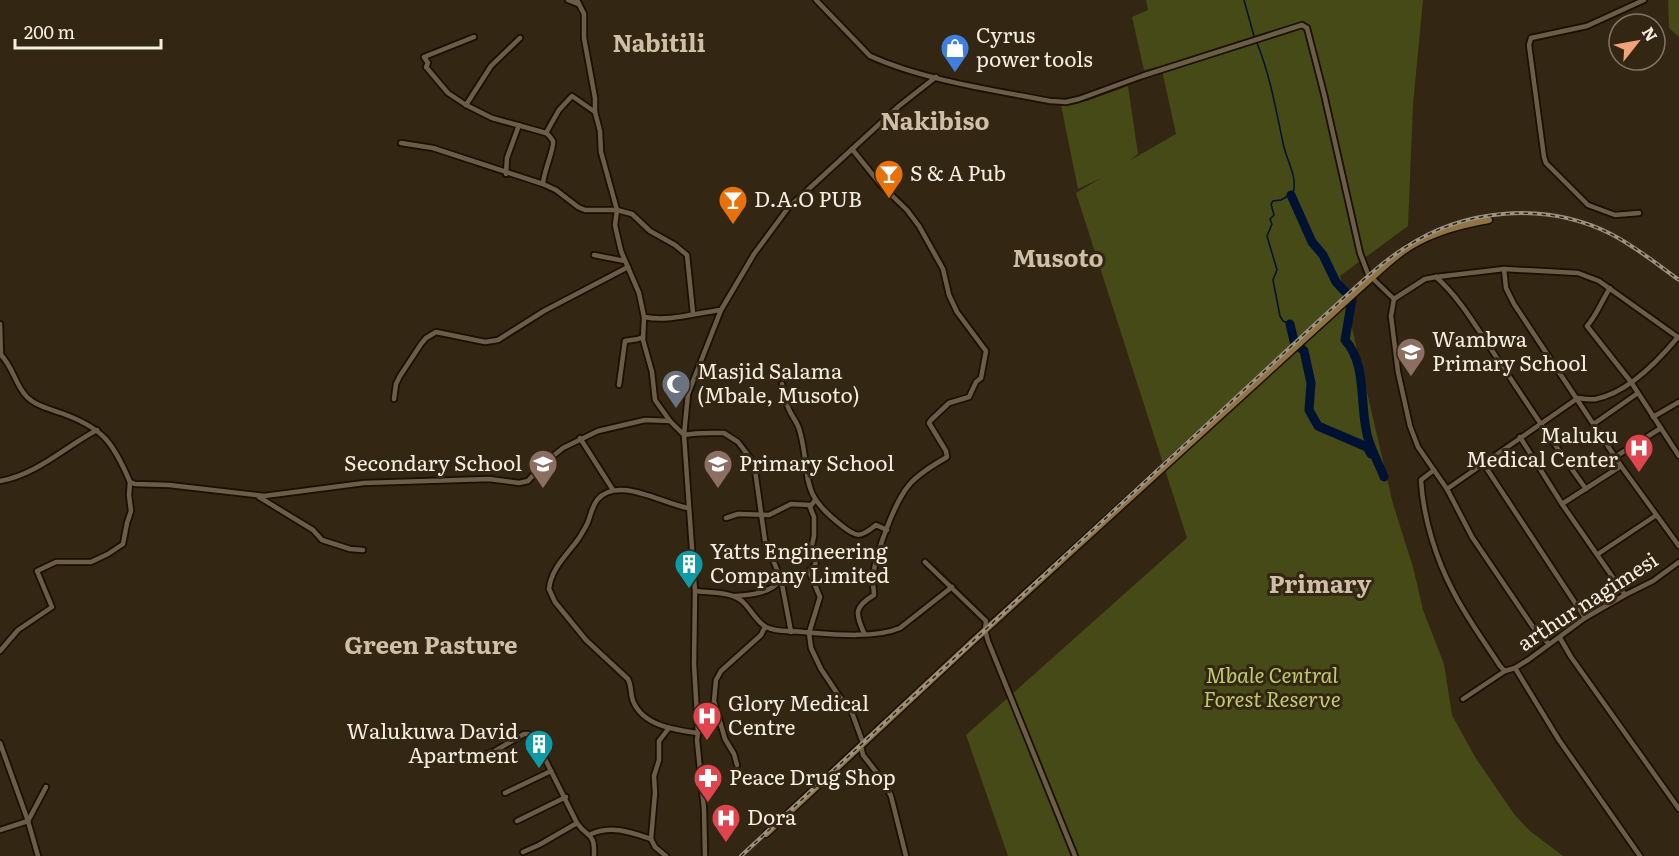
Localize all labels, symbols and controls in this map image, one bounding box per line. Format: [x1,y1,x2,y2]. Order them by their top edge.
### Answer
scale bar [15,12,160,50]
north arrow [1607,12,1667,72]
text: 200 m [24,18,75,45]
place label: Cyrus power tools [976,18,1093,73]
text: N [1637,22,1664,46]
district label: Nabitili [612,24,706,59]
shop icon: Cyrus power tools [939,32,971,74]
district label: Nakibiso [881,102,989,137]
place label: S & A Pub [910,156,1006,187]
bar icon: S & A Pub [873,158,905,200]
place label: D.A.O PUB [754,182,862,213]
bar icon: D.A.O PUB [717,184,749,226]
district label: Musoto [1012,239,1104,274]
place label: Wambwa Primary School [1432,322,1587,377]
school or university icon: Wambwa Primary School [1395,336,1427,378]
place label: Masjid Salama (Mbale, Musoto) [697,354,860,409]
mosque icon: Masjid Salama (Mbale, Musoto) [660,368,692,410]
place label: Maluku Medical Center [1466,418,1618,473]
hospital icon: Maluku Medical Center [1623,432,1655,474]
place label: Secondary School [344,446,522,477]
place label: Primary School [739,446,894,477]
school or university icon: Secondary School [527,448,559,490]
school or university icon: Primary School [702,448,734,490]
place label: Yatts Engineering Company Limited [710,534,889,589]
street label: arthur nagimesi [1510,543,1663,657]
building icon: Yatts Engineering Company Limited [673,548,705,590]
district label: Primary [1269,565,1372,600]
district label: Green Pasture [344,626,518,661]
park label: Mbale Central Forest Reserve [1203,658,1341,713]
place label: Glory Medical Centre [728,686,869,741]
hospital icon: Glory Medical Centre [691,700,723,742]
place label: Walukuwa David Apartment [346,714,519,769]
building icon: Walukuwa David Apartment [523,728,555,770]
place label: Peace Drug Shop [729,760,896,791]
pharmacy icon: Peace Drug Shop [692,762,724,804]
place label: Dora [747,800,797,831]
hospital icon: Dora [710,802,742,844]

